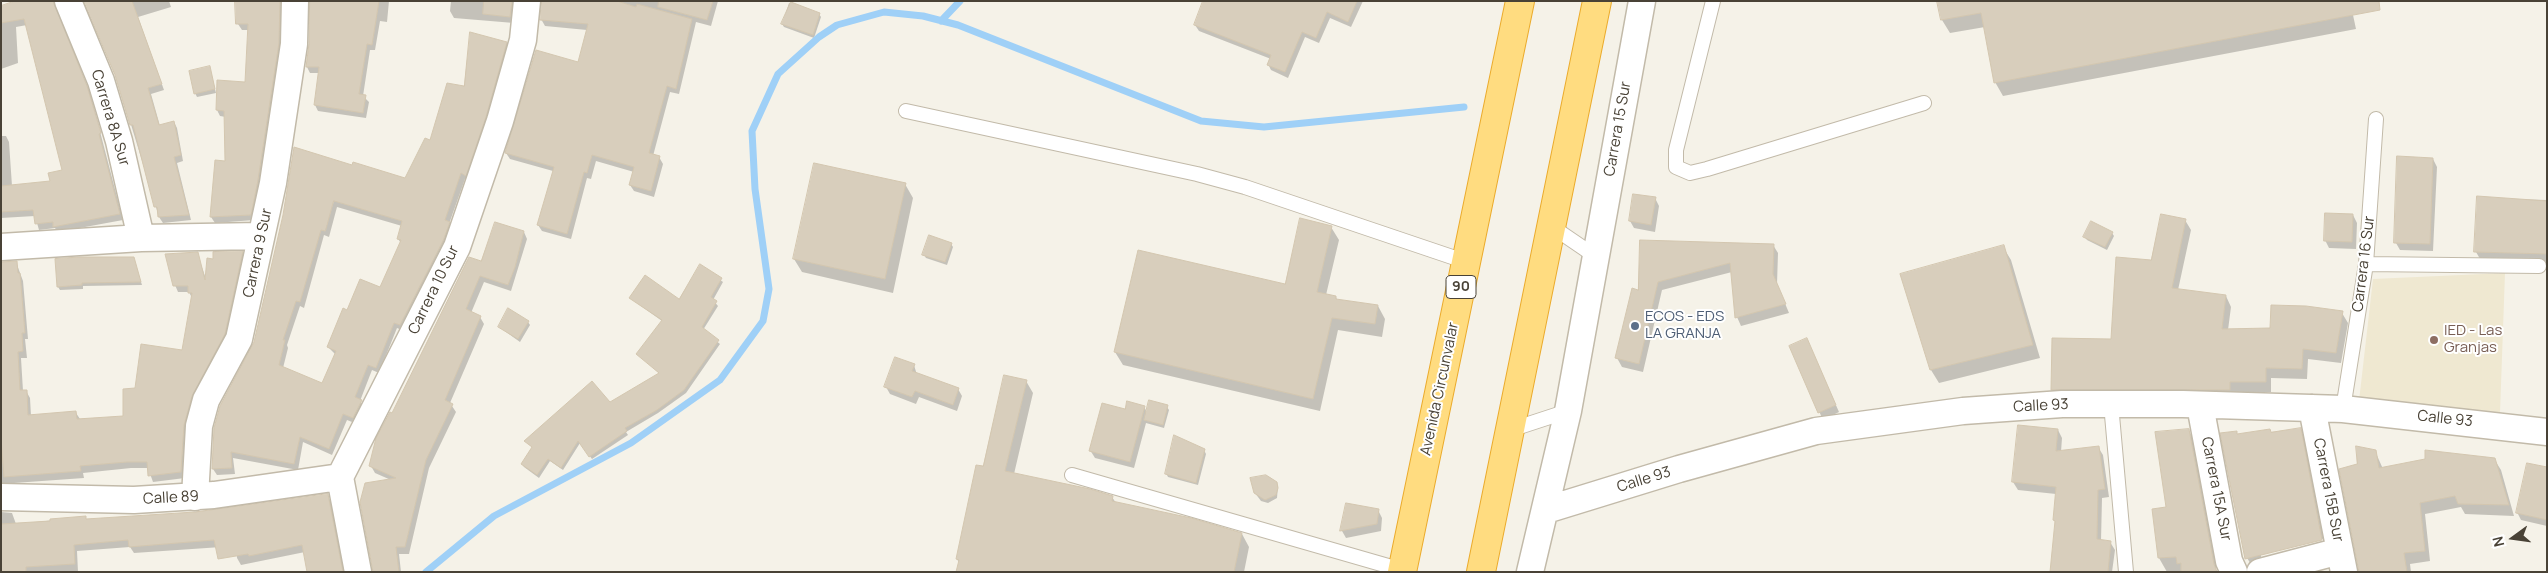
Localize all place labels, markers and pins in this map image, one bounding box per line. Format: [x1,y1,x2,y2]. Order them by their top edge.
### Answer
place label: ECOS - EDS LA GRANJA [1645,308,1724,343]
marker: ECOS - EDS LA GRANJA [1629,320,1641,332]
place label: IED - Las Granjas [2444,322,2502,357]
marker: IED - Las Granjas [2428,334,2440,346]

